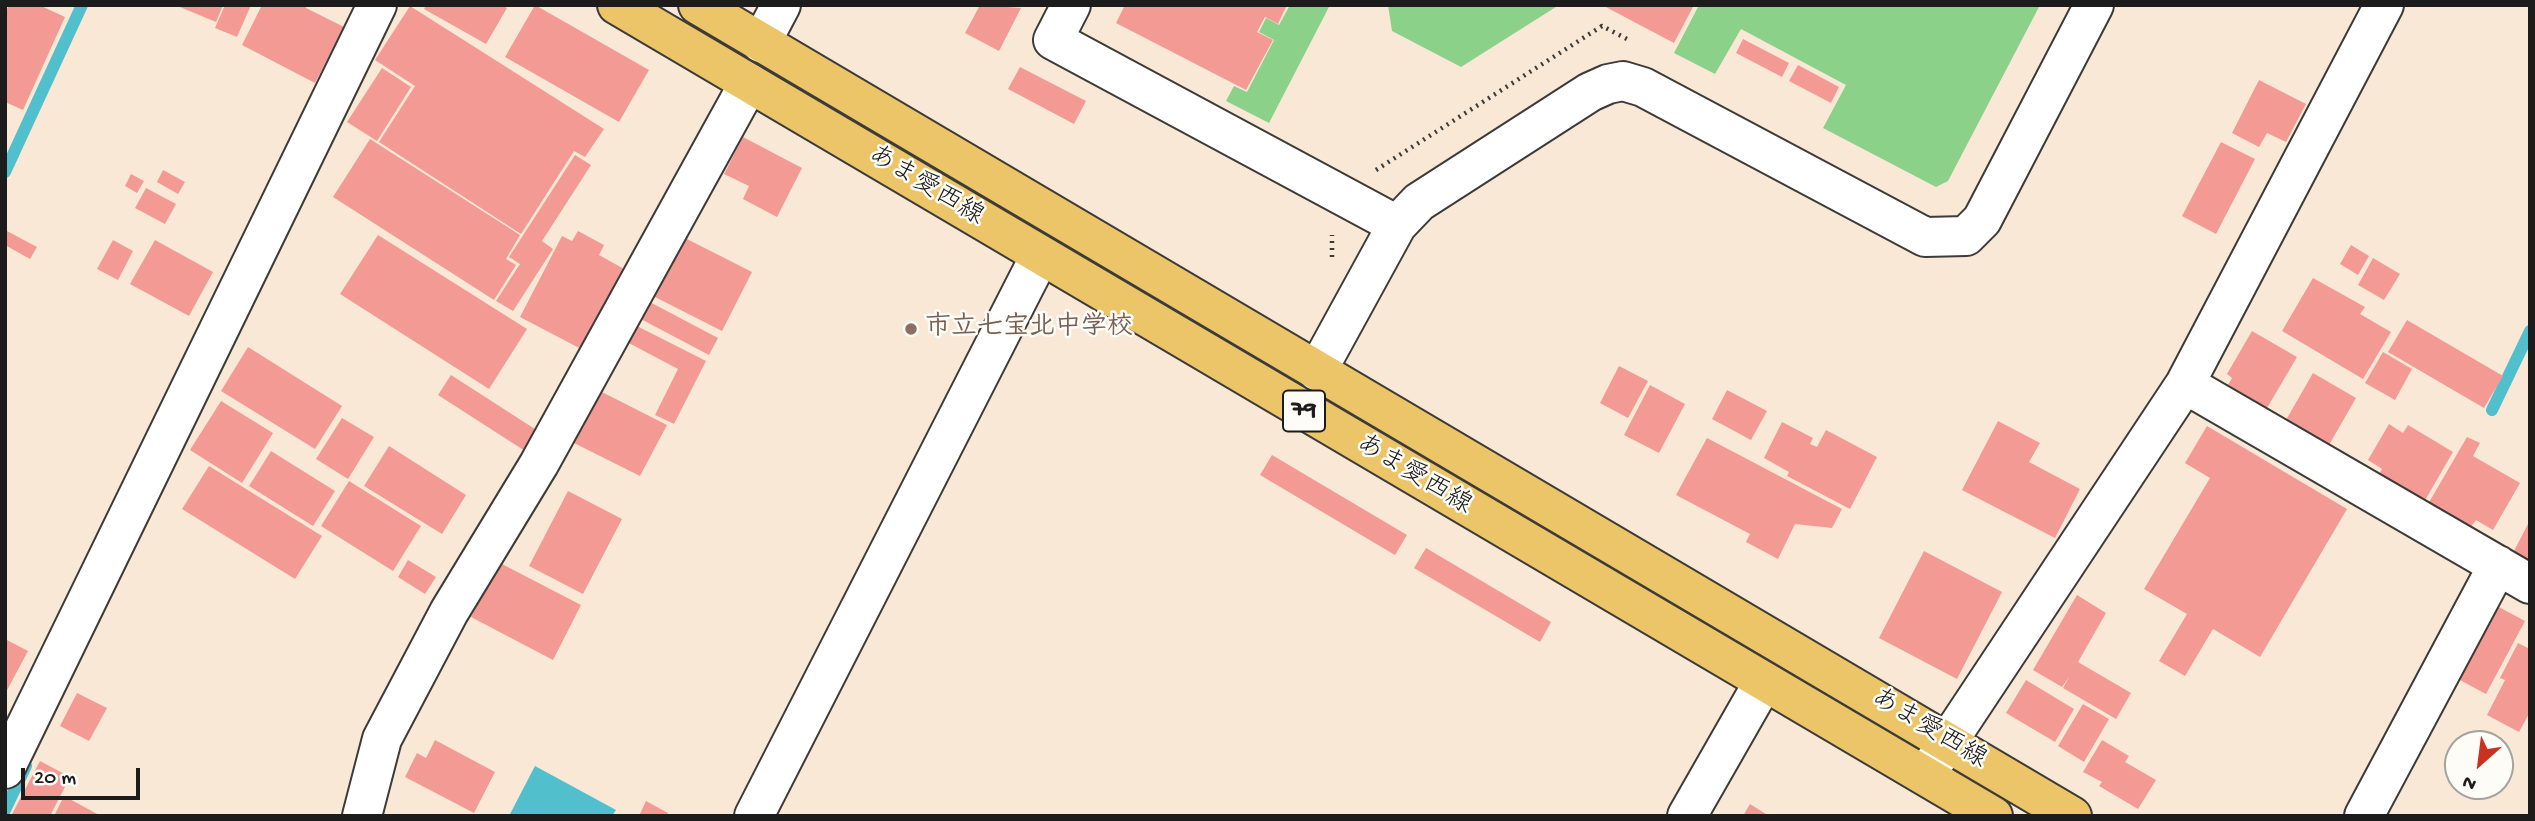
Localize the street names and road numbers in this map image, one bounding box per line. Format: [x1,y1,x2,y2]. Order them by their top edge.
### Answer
street label: あま愛西線 [861,140,989,234]
road number: 79 [1283,390,1325,432]
street label: あま愛西線 [1349,429,1477,523]
street label: あま愛西線 [1864,683,1992,777]

